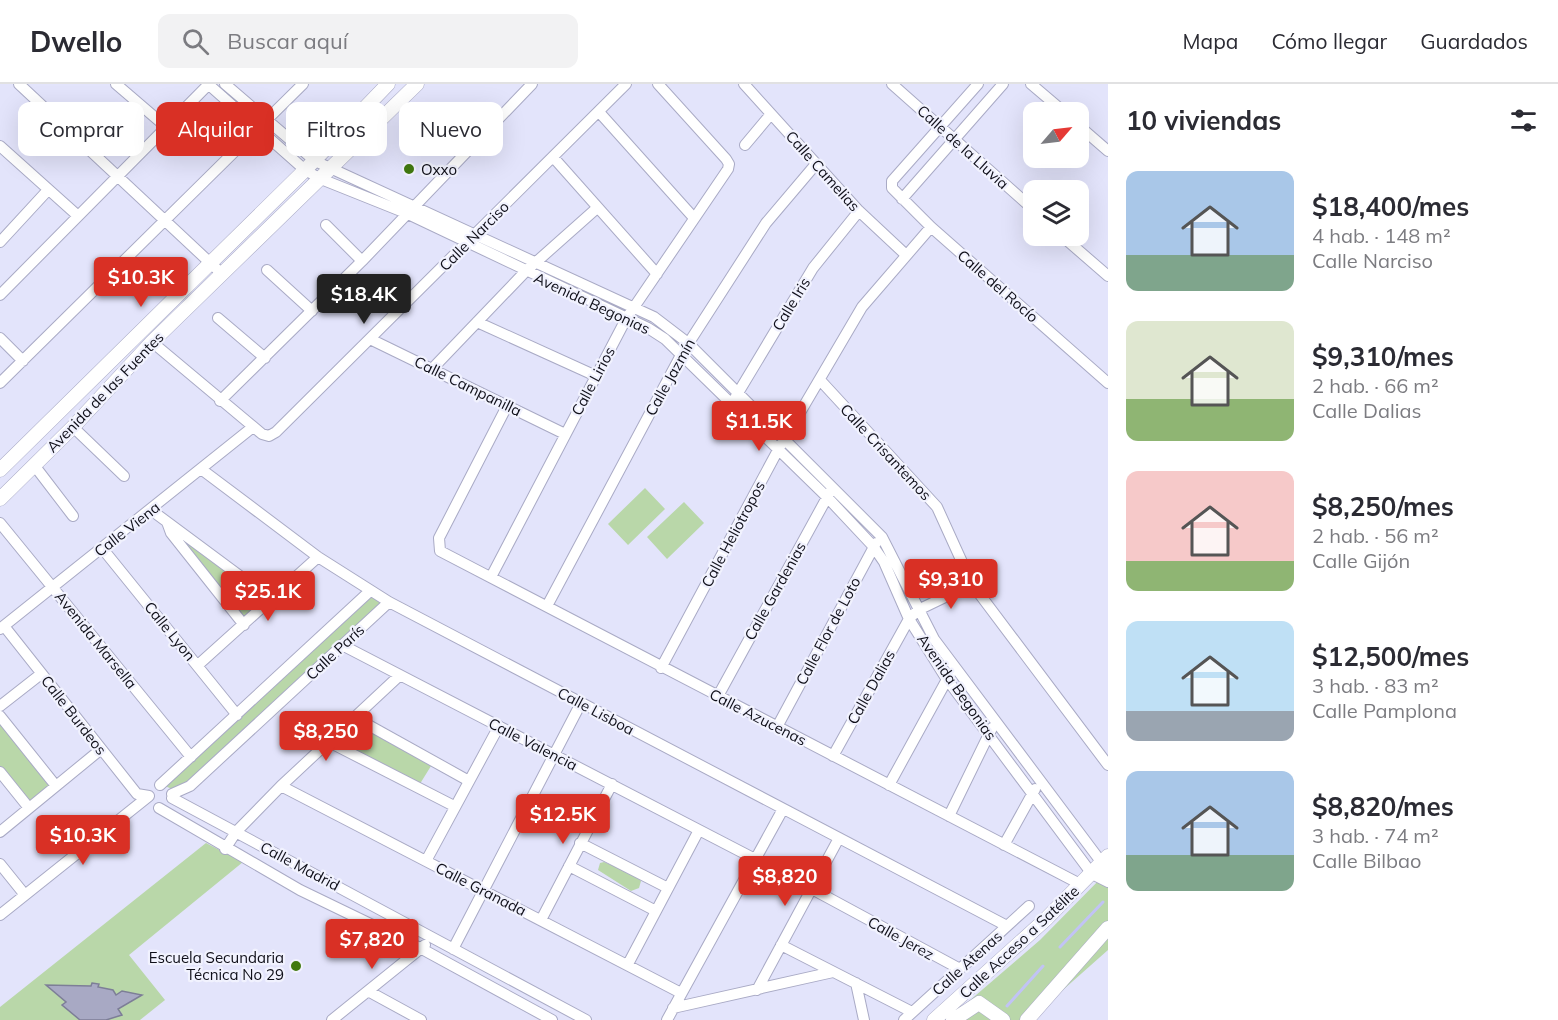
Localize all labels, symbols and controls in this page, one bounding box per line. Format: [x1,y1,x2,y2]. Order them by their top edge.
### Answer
search box [158,14,578,68]
text: Dwello [30,24,122,59]
icon: search [179,25,212,58]
text: Buscar aquí [227,27,348,55]
text: Mapa [1183,28,1238,54]
text: Cómo llegar [1271,28,1387,54]
text: Guardados [1420,28,1528,54]
street label: Calle de la Lluvia [913,101,1013,193]
chip: Comprar [18,102,144,156]
chip: Alquilar [156,102,274,156]
chip: Filtros [286,102,387,156]
chip: Nuevo [399,102,503,156]
north arrow [1023,102,1089,168]
map controls [1023,102,1089,246]
text: 10 viviendas [1126,104,1281,137]
icon: filters [1507,104,1540,137]
street label: Calle Camelias [782,127,864,215]
place label: Oxxo [421,160,457,179]
marker: Oxxo [402,162,416,176]
button: layers [1023,180,1089,246]
text: $18,400/mes [1312,190,1469,223]
icon: home [1174,195,1246,267]
street label: Calle Narciso [435,197,513,275]
text: 4 hab. · 148 m² [1312,223,1451,248]
street label: Calle del Rocío [954,246,1042,326]
text: Calle Narciso [1312,248,1433,273]
pin: $10.3K [92,257,190,308]
text: $10.3K [108,264,174,289]
street label: Avenida Begonias [531,268,653,338]
pin: $18.4K [315,274,413,325]
street label: Calle Iris [768,274,814,334]
text: $18.4K [331,281,397,306]
street label: Avenida de las Fuentes [42,328,168,456]
street label: Calle Jazmín [641,335,699,419]
text: $9,310/mes [1312,340,1454,373]
street label: Calle Lirios [567,343,619,419]
icon: home [1174,345,1246,417]
street label: Calle Campanilla [411,352,525,420]
text: 2 hab. · 66 m² [1312,373,1439,398]
text: Calle Dalias [1312,398,1421,423]
street label: Calle Crisantemos [836,400,936,504]
pin: $11.5K [710,401,808,452]
text: $11.5K [726,408,792,433]
street label: Calle Heliotropos [697,478,769,590]
text: $8,250/mes [1312,490,1454,523]
icon: home [1174,495,1246,567]
street label: Calle Viena [90,497,164,561]
text: 2 hab. · 56 m² [1312,523,1439,548]
street label: Calle Gardenias [740,539,810,643]
text: Calle Gijón [1312,548,1410,573]
pin: $9,310 [902,559,1000,610]
text: $9,310 [919,566,983,591]
pin: $25.1K [219,571,317,622]
street label: Calle Flor de Loto [792,574,864,688]
text: $25.1K [235,578,301,603]
street label: Avenida Marsella [51,587,141,693]
street label: Calle Lyon [140,597,200,665]
street label: Calle París [302,620,368,684]
street label: Avenida Begonias [913,630,1001,744]
text: $12,500/mes [1312,640,1469,673]
icon: home [1174,645,1246,717]
street label: Calle Dalias [843,647,899,727]
street label: Calle Burdeos [37,671,111,759]
text: 3 hab. · 83 m² [1312,673,1439,698]
street label: Calle Lisboa [554,683,638,739]
street label: Calle Azucenas [706,684,810,750]
text: Calle Pamplona [1312,698,1457,723]
pin: $8,250 [277,711,375,762]
street label: Calle Valencia [485,713,581,775]
text: $8,250 [294,718,358,743]
text: $8,820/mes [1312,790,1454,823]
pin: $12.5K [514,794,612,845]
icon: home [1174,795,1246,867]
text: $12.5K [530,801,596,826]
pin: $10.3K [34,815,132,866]
text: $10.3K [50,822,116,847]
text: 3 hab. · 74 m² [1312,823,1439,848]
street label: Calle Madrid [257,837,343,895]
text: Calle Bilbao [1312,848,1422,873]
pin: $8,820 [736,856,834,907]
street label: Calle Granada [432,858,530,920]
text: $8,820 [753,863,817,888]
street label: Calle Acceso a Satélite [955,882,1083,1002]
street label: Calle Jerez [865,912,938,964]
pin: $7,820 [323,919,421,970]
text: $7,820 [340,926,404,951]
street label: Calle Atenas [928,927,1006,999]
place label: Escuela Secundaria Técnica No 29 [149,948,284,984]
marker: Escuela Secundaria Técnica No 29 [289,959,303,973]

